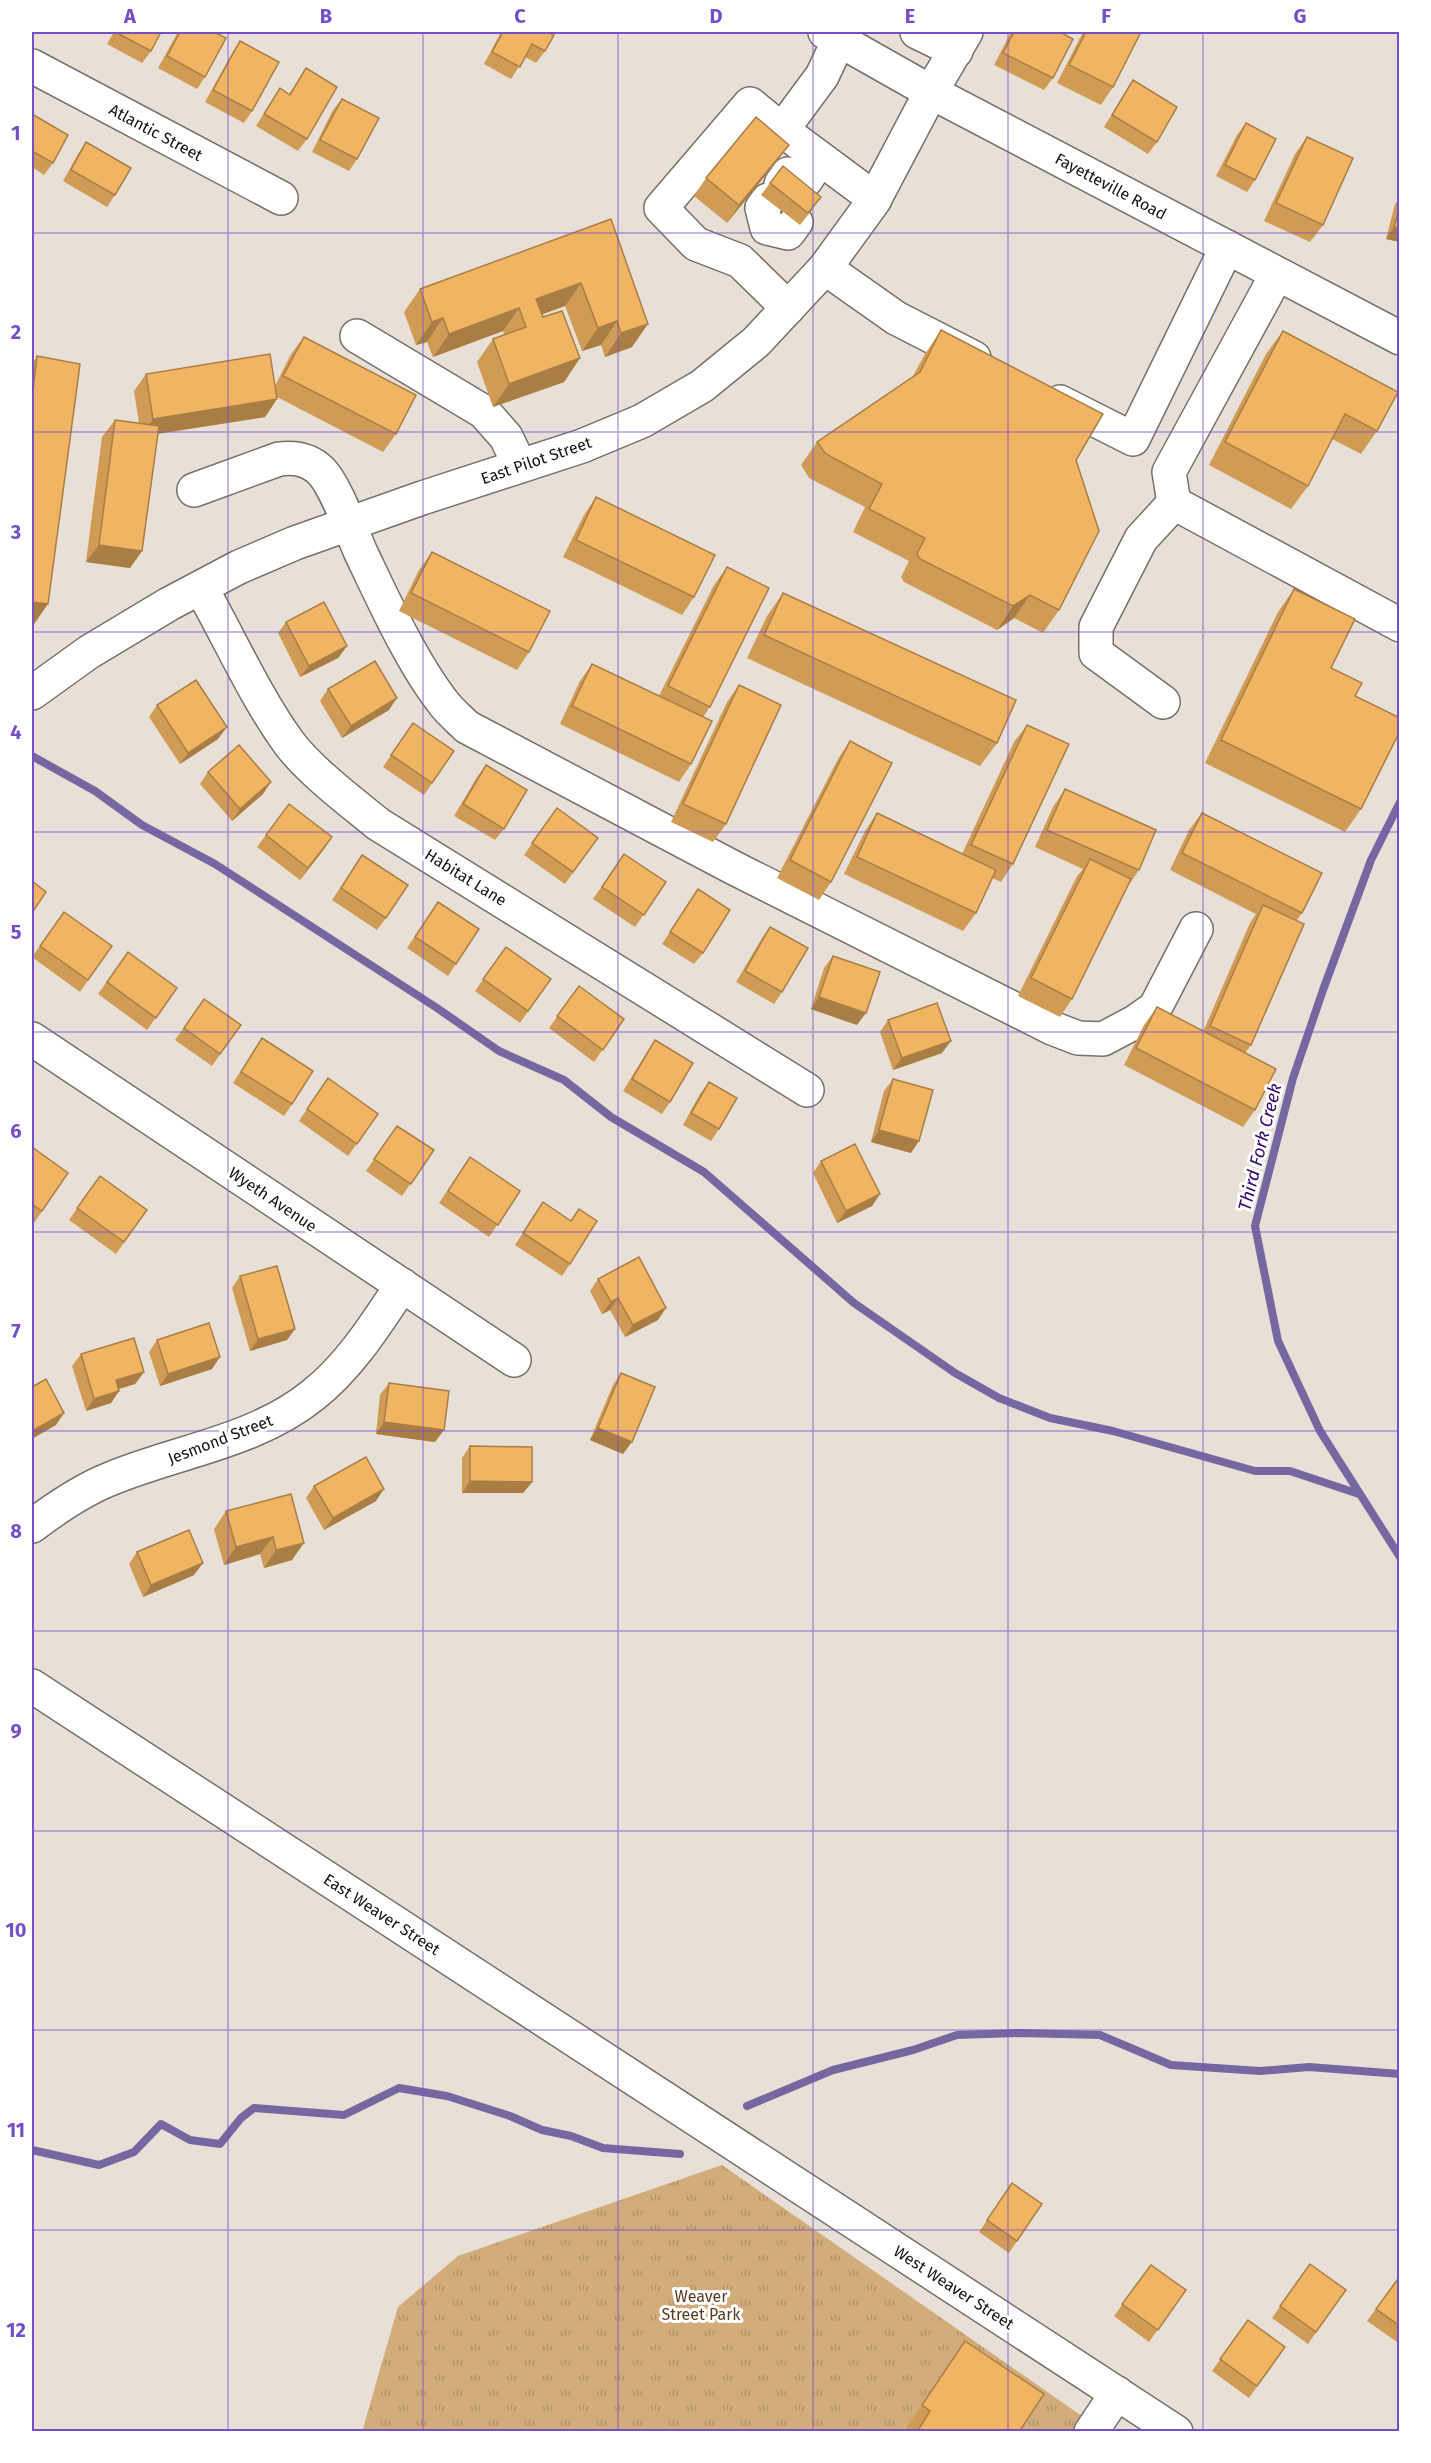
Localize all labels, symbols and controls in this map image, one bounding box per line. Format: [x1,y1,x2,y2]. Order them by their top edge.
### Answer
text: A [123,4,137,28]
text: B [320,4,332,28]
text: C [514,4,526,28]
text: D [709,4,723,28]
text: E [905,4,915,28]
text: F [1101,4,1111,28]
text: G [1294,4,1306,28]
street label: Atlantic Street [106,100,206,165]
text: 1 [11,121,21,145]
street label: Fayetteville Road [1052,149,1170,224]
text: 2 [11,320,21,344]
street label: East Pilot Street [478,433,594,488]
text: 3 [10,520,21,544]
text: 4 [10,720,22,744]
street label: Habitat Lane [421,845,510,910]
text: 5 [11,920,22,944]
water label: Third Fork Creek [1234,1081,1286,1213]
text: 6 [10,1119,22,1143]
street label: Wyeth Avenue [225,1163,320,1236]
text: 7 [11,1319,21,1343]
street label: Jesmond Street [165,1411,275,1468]
text: 8 [10,1519,22,1543]
text: 9 [10,1719,22,1743]
street label: East Weaver Street [320,1870,444,1959]
text: 10 [6,1918,26,1942]
text: 11 [7,2118,25,2142]
street label: West Weaver Street [890,2241,1018,2334]
park label: Weaver Street Park [661,2287,741,2324]
text: 12 [6,2318,26,2342]

